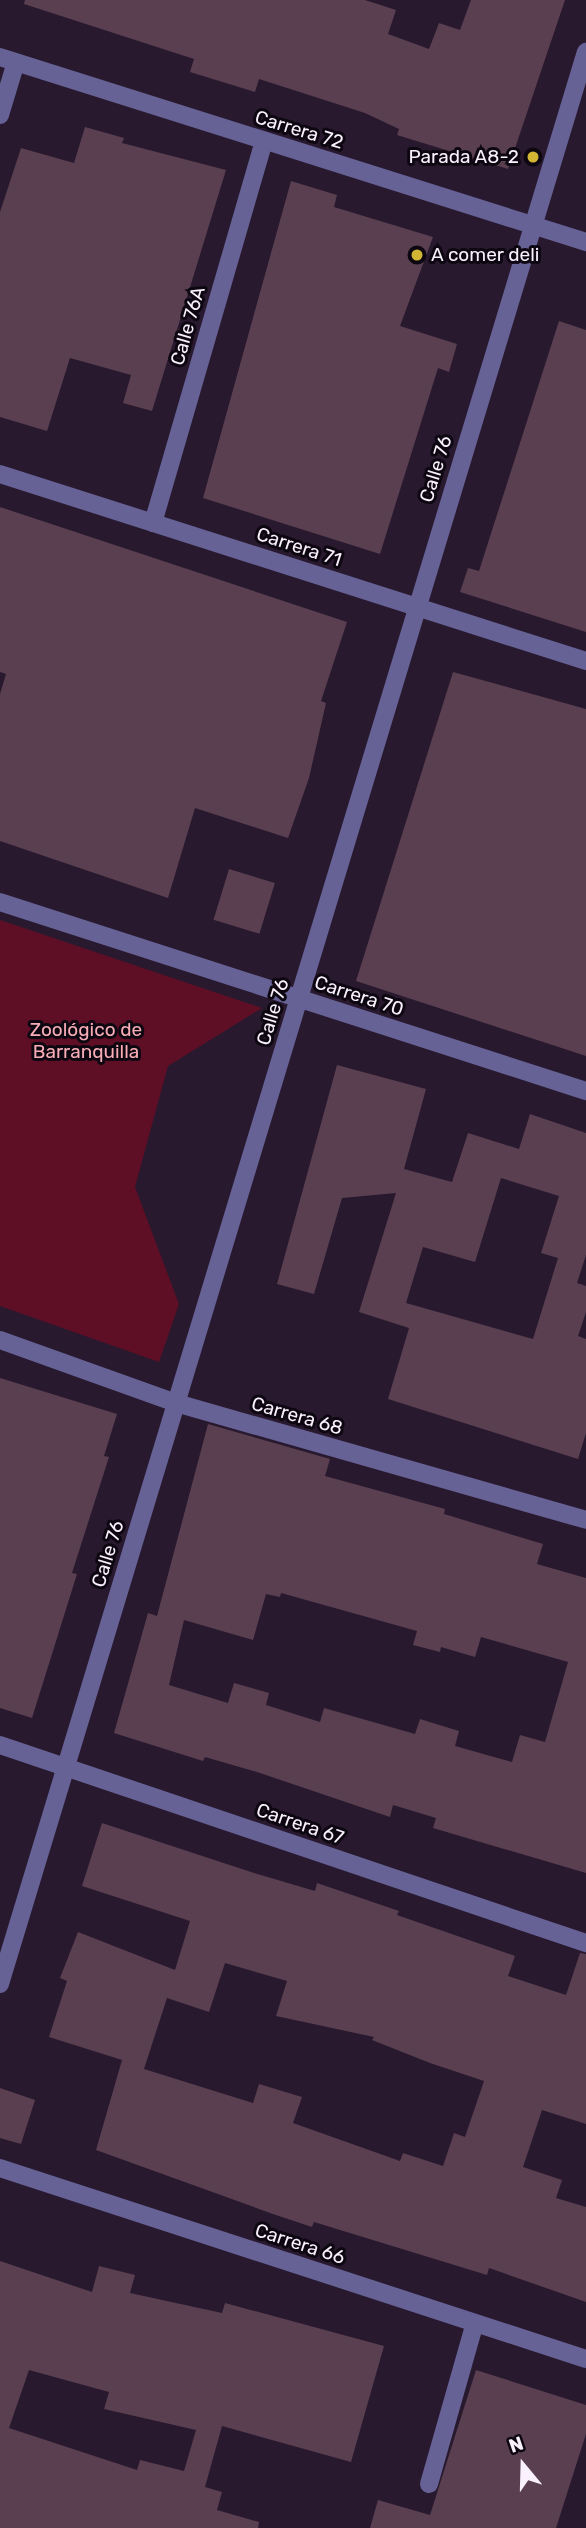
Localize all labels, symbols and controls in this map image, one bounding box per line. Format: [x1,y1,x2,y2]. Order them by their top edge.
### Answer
street label: Carrera 72 [252,106,346,154]
place label: Parada A8-2 [408,146,519,168]
marker: Parada A8-2 [525,149,541,165]
place label: A comer deli [431,244,540,266]
marker: A comer deli [409,247,425,263]
street label: Calle 76A [166,284,210,368]
street label: Calle 76 [415,433,457,505]
street label: Carrera 71 [254,523,344,571]
street label: Carrera 70 [312,971,406,1021]
street label: Calle 76 [252,976,294,1048]
park label: Zoológico de Barranquilla [30,1019,142,1063]
street label: Carrera 68 [249,1392,345,1440]
street label: Calle 76 [87,1518,129,1590]
street label: Carrera 67 [253,1798,347,1850]
street label: Carrera 66 [252,2219,348,2269]
north arrow [488,2430,558,2500]
text: N [506,2432,526,2458]

